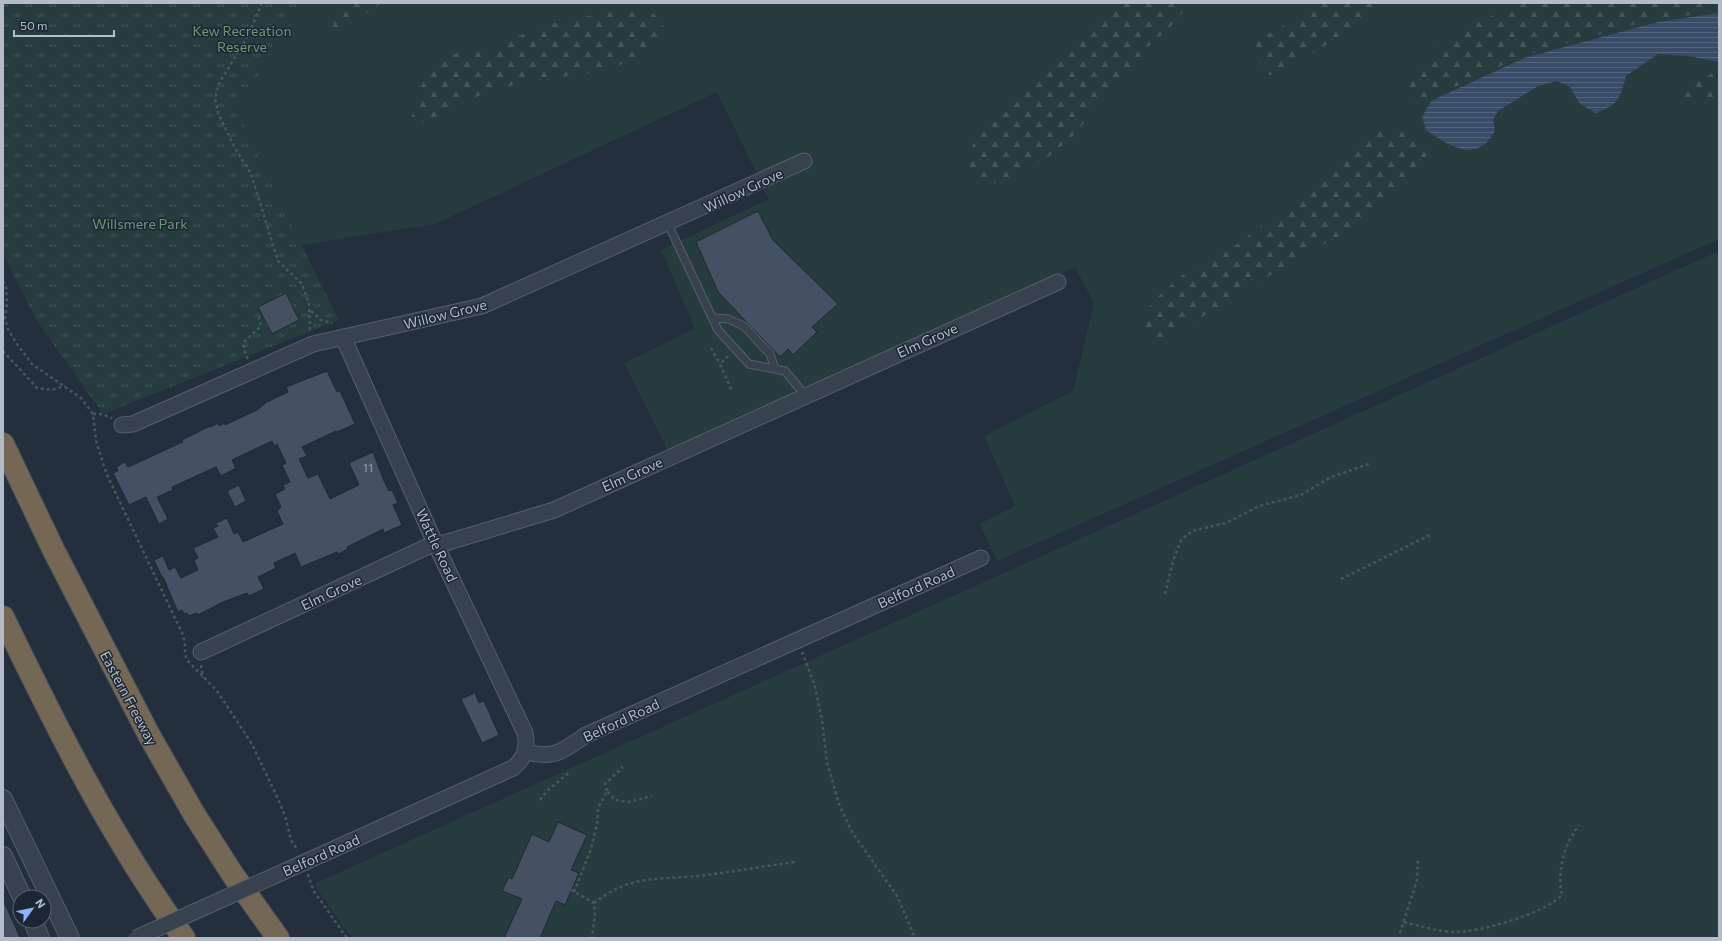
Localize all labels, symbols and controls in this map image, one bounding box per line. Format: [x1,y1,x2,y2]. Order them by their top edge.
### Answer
scale bar [14,12,114,38]
text: 50 m [20,18,48,32]
park label: Kew Recreation Reserve [192,22,292,55]
street label: Willow Grove [701,164,785,216]
park label: Willsmere Park [92,215,188,232]
street label: Willow Grove [402,295,488,333]
street label: Elm Grove [894,319,960,361]
street label: Elm Grove [599,453,665,495]
house number: 11 [363,460,373,474]
street label: Wattle Road [413,506,461,584]
street label: Belford Road [875,562,957,612]
street label: Elm Grove [298,571,364,613]
street label: Eastern Freeway [97,648,161,748]
street label: Belford Road [580,695,662,745]
street label: Belford Road [280,830,362,880]
north arrow [12,889,52,929]
text: N [33,896,49,910]

